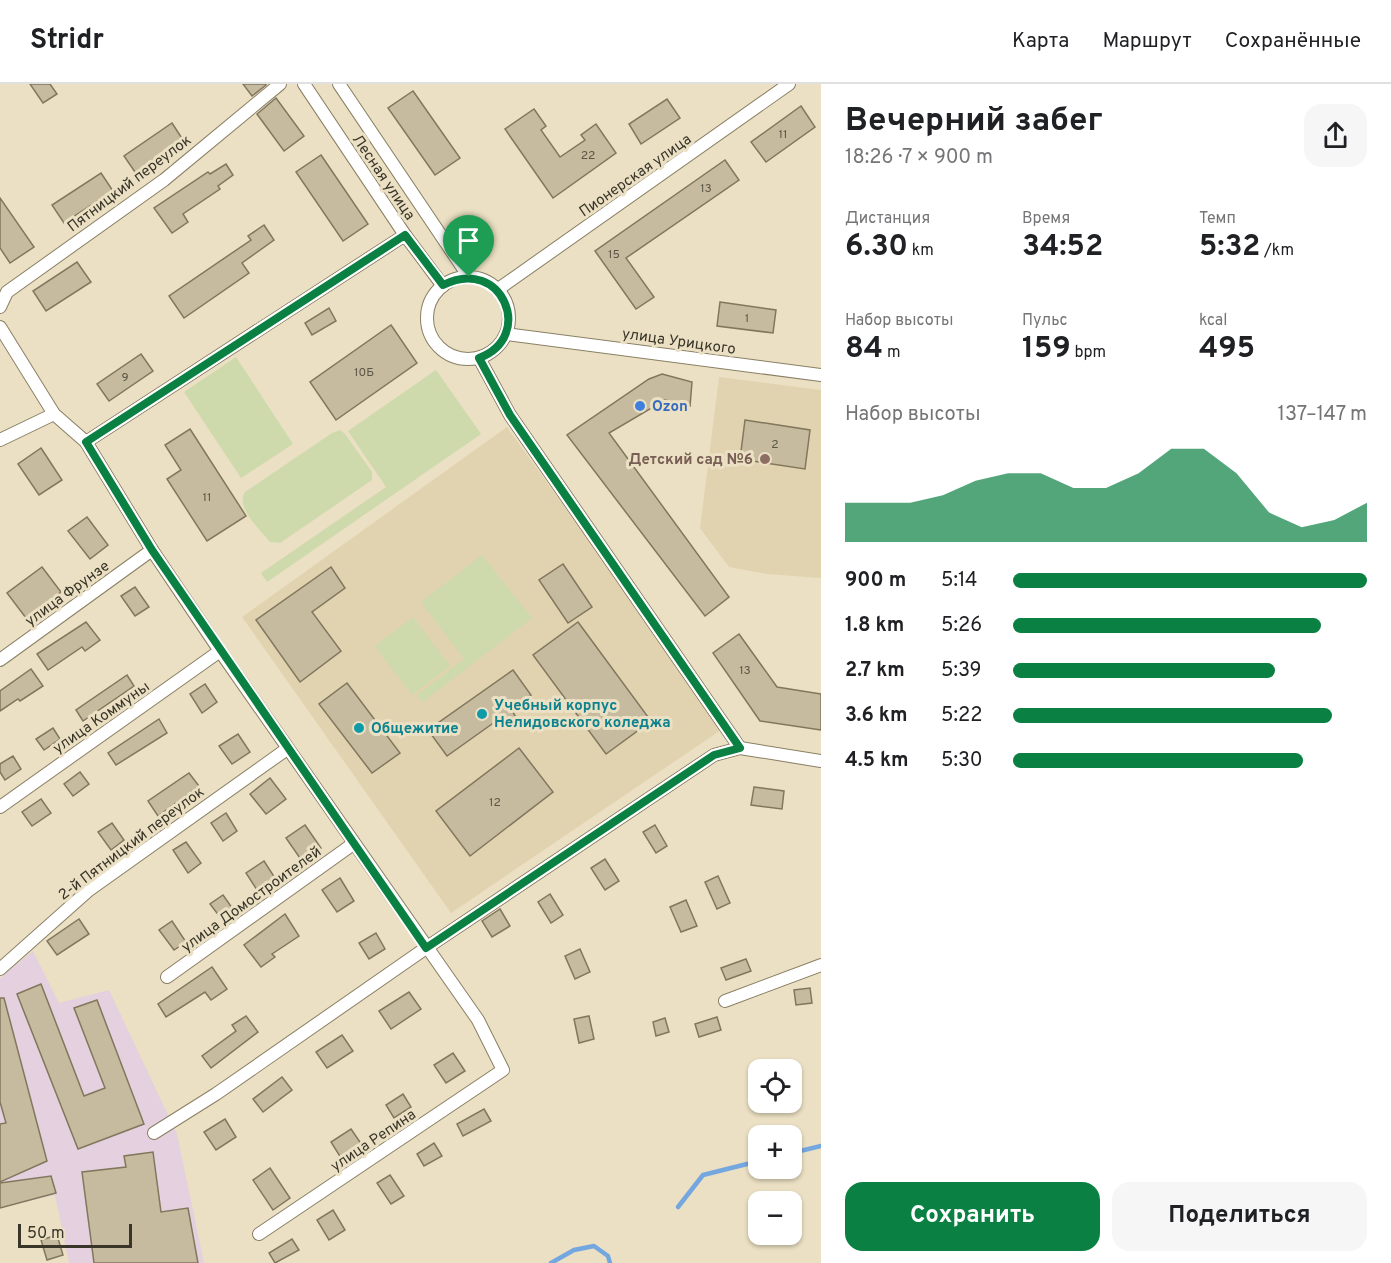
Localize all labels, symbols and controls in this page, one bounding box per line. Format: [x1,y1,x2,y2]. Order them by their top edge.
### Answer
text: Stridr [30,23,104,59]
text: Карта [1012,28,1069,55]
text: Маршрут [1102,28,1192,55]
text: Сохранённые [1225,28,1361,55]
text: Вечерний забег [845,101,1103,143]
button: share [1304,104,1367,167]
house number: 11 [779,127,787,143]
street label: Пионерская улица [576,130,696,222]
street label: Пятницкий переулок [64,131,196,237]
street label: Лесная улица [347,131,418,224]
text: 18:26 · 7 × 900 m [845,145,993,171]
house number: 22 [581,148,595,164]
house number: 13 [700,181,712,197]
text: Дистанция [845,209,930,229]
text: Время [1022,209,1070,229]
text: Темп [1199,209,1236,229]
pin [443,215,494,277]
icon: arrive [452,224,485,257]
text: 6.30 [845,229,908,266]
text: 34:52 [1022,229,1103,266]
text: 5:32 [1199,229,1260,266]
text: km [908,241,934,261]
text: /km [1260,241,1294,261]
house number: 15 [608,247,620,263]
house number: 1 [745,311,749,327]
text: Набор высоты [845,311,953,331]
text: Пульс [1022,311,1068,331]
text: kcal [1199,311,1227,331]
street label: улица Урицкого [621,325,737,360]
text: 84 [845,331,883,368]
text: 159 [1022,331,1071,368]
text: 495 [1199,331,1255,368]
text: m [883,343,900,363]
text: bpm [1071,343,1106,363]
house number: 10Б [354,365,374,381]
house number: 9 [121,370,129,386]
place label: Ozon [652,398,688,417]
marker: Ozon [633,399,647,413]
text: Набор высоты [845,402,981,428]
text: 137–147 m [1278,402,1367,428]
house number: 2 [771,437,779,453]
place label: Детский сад №6 [629,451,753,470]
marker: Детский сад №6 [758,452,772,466]
house number: 11 [203,490,211,506]
street label: улица Фрунзе [22,557,114,631]
text: 900 m [845,568,906,594]
text: 5:14 [941,568,977,594]
text: 1.8 km [845,613,904,639]
text: 5:26 [941,613,982,639]
text: 2.7 km [845,658,905,684]
text: 5:39 [941,658,982,684]
house number: 13 [739,663,751,679]
street label: улица Коммуны [50,678,154,759]
place label: Учебный корпус Нелидовского коледжа [494,697,671,733]
text: 3.6 km [845,703,907,729]
text: 5:22 [941,703,982,729]
marker: Учебный корпус Нелидовского коледжа [475,707,489,721]
place label: Общежитие [371,720,459,739]
marker: Общежитие [352,721,366,735]
text: 4.5 km [845,748,909,774]
text: 5:30 [941,748,983,774]
street label: 2-й Пятницкий переулок [55,783,209,905]
house number: 12 [489,795,501,811]
street label: улица Домостроителей [178,843,326,957]
map controls [748,1059,802,1245]
button: locate [748,1059,802,1113]
street label: улица Репина [328,1106,420,1177]
button: + [748,1125,802,1179]
button: Сохранить [845,1182,1100,1251]
button: Поделиться [1112,1182,1367,1251]
button: − [748,1191,802,1245]
scale bar [18,1221,132,1248]
text: 50 m [27,1224,65,1244]

